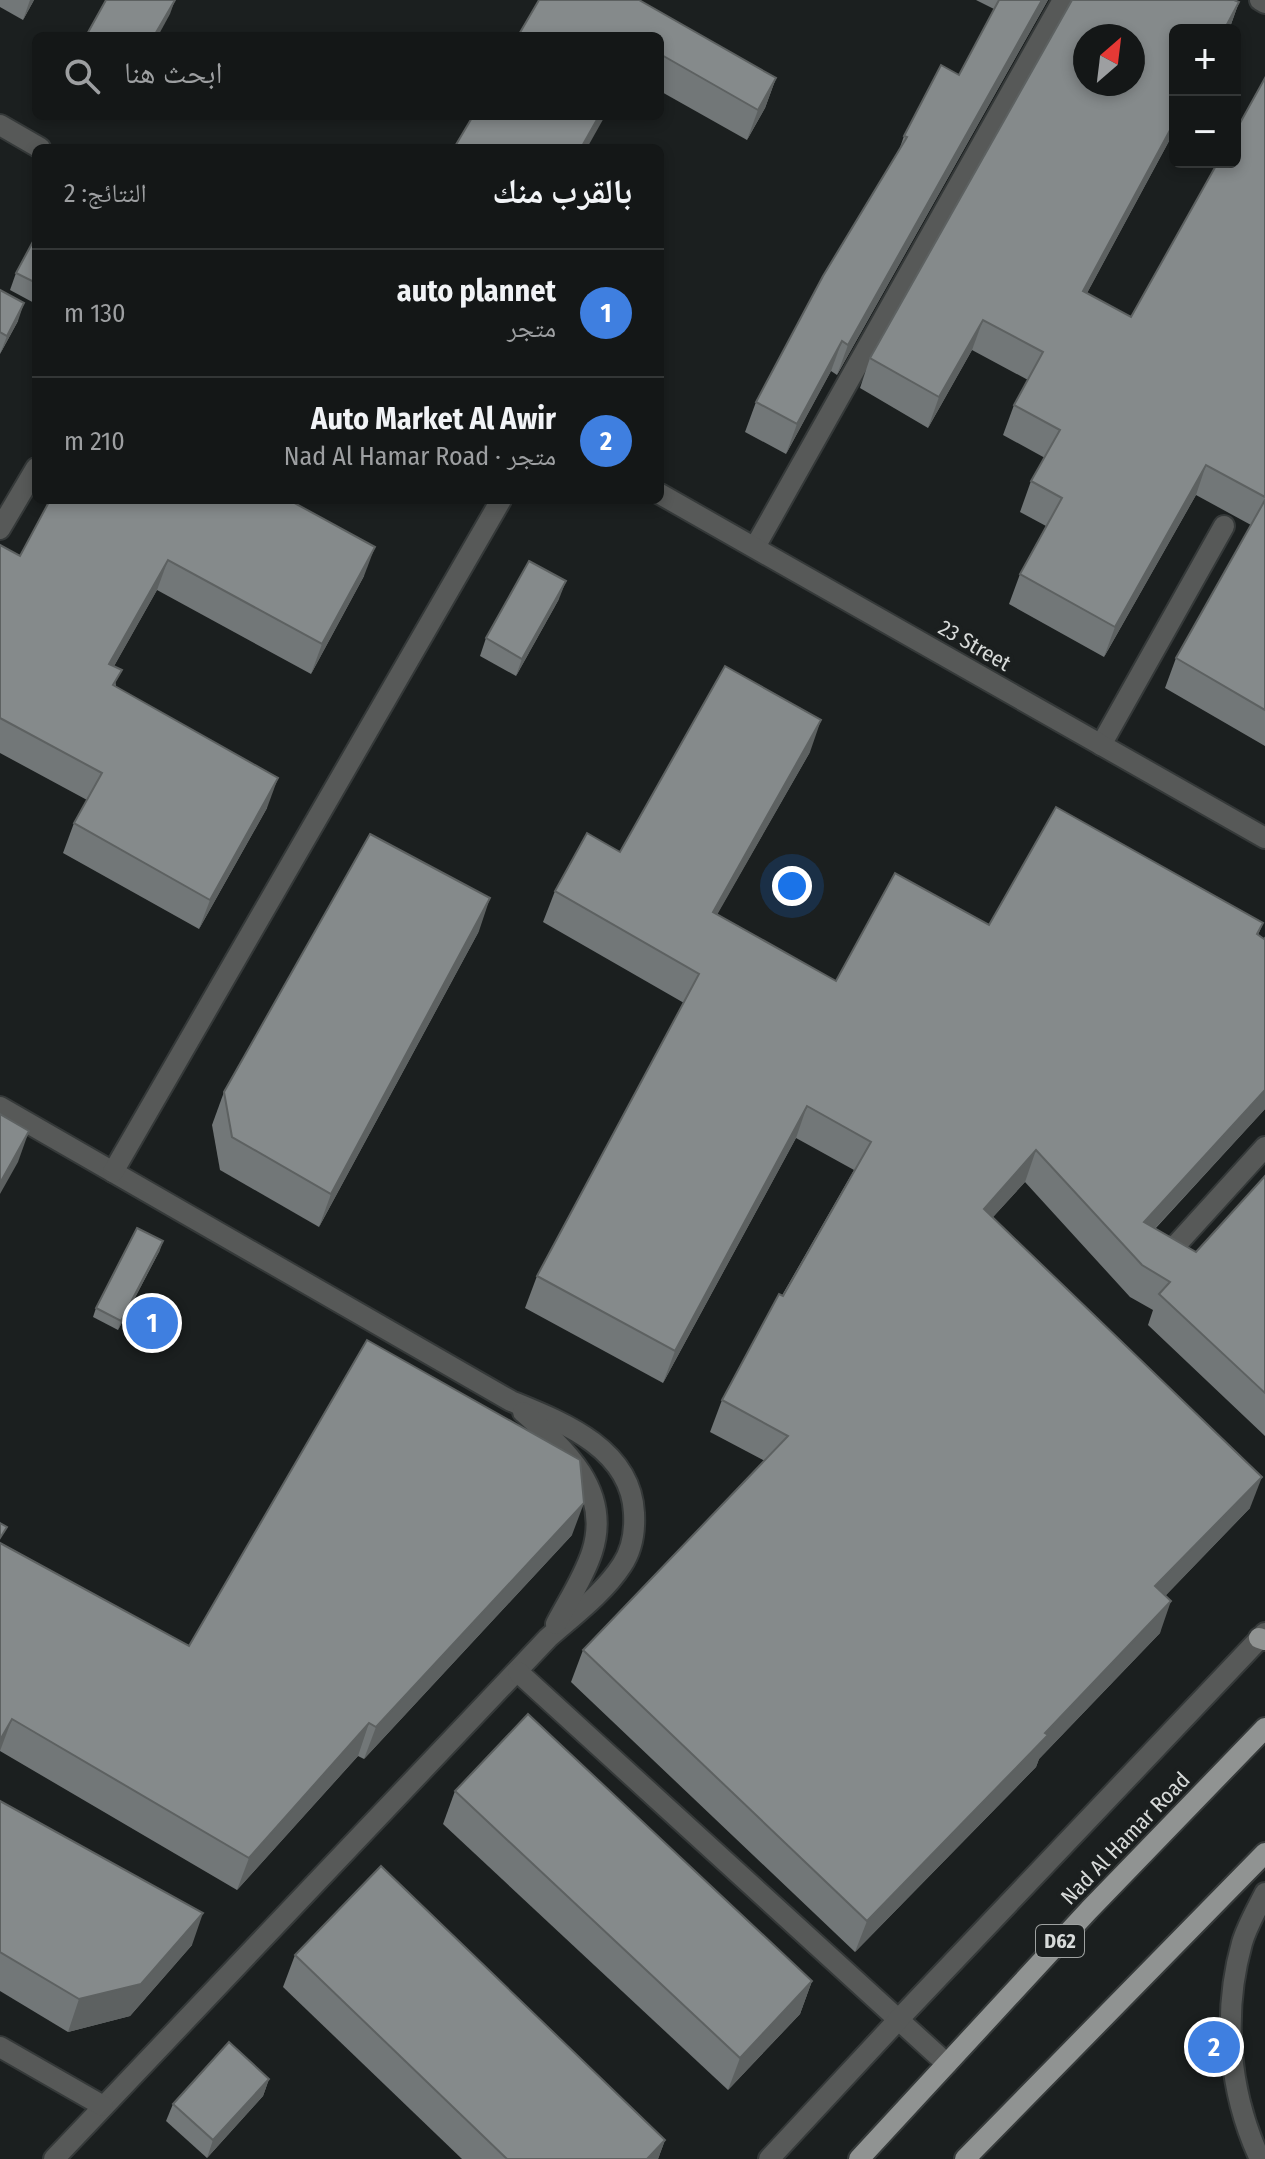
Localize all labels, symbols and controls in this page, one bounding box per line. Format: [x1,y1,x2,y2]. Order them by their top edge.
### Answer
north arrow [1073,24,1145,96]
map controls [1169,24,1241,168]
button: + [1169,24,1241,96]
search box [32,32,664,120]
icon: search [60,54,104,98]
text: ابحث هنا [124,55,223,91]
button: − [1169,96,1241,168]
text: بالقرب منك [492,171,632,212]
text: النتائج: 2 [64,178,147,209]
text: auto plannet [397,273,556,309]
text: 130 m [64,298,126,329]
text: 1 [601,298,612,329]
text: متجر [507,313,556,344]
text: Auto Market Al Awir [311,401,556,437]
text: 210 m [64,426,125,457]
text: 2 [600,426,612,457]
text: متجر · Nad Al Hamar Road [284,441,556,472]
street label: 23 Street [934,614,1016,677]
your location [772,866,812,906]
pin: 1 [126,1293,178,1353]
street label: Nad Al Hamar Road [1055,1766,1195,1910]
road number: D62 [1036,1925,1084,1957]
pin: 2 [1188,2017,1240,2077]

